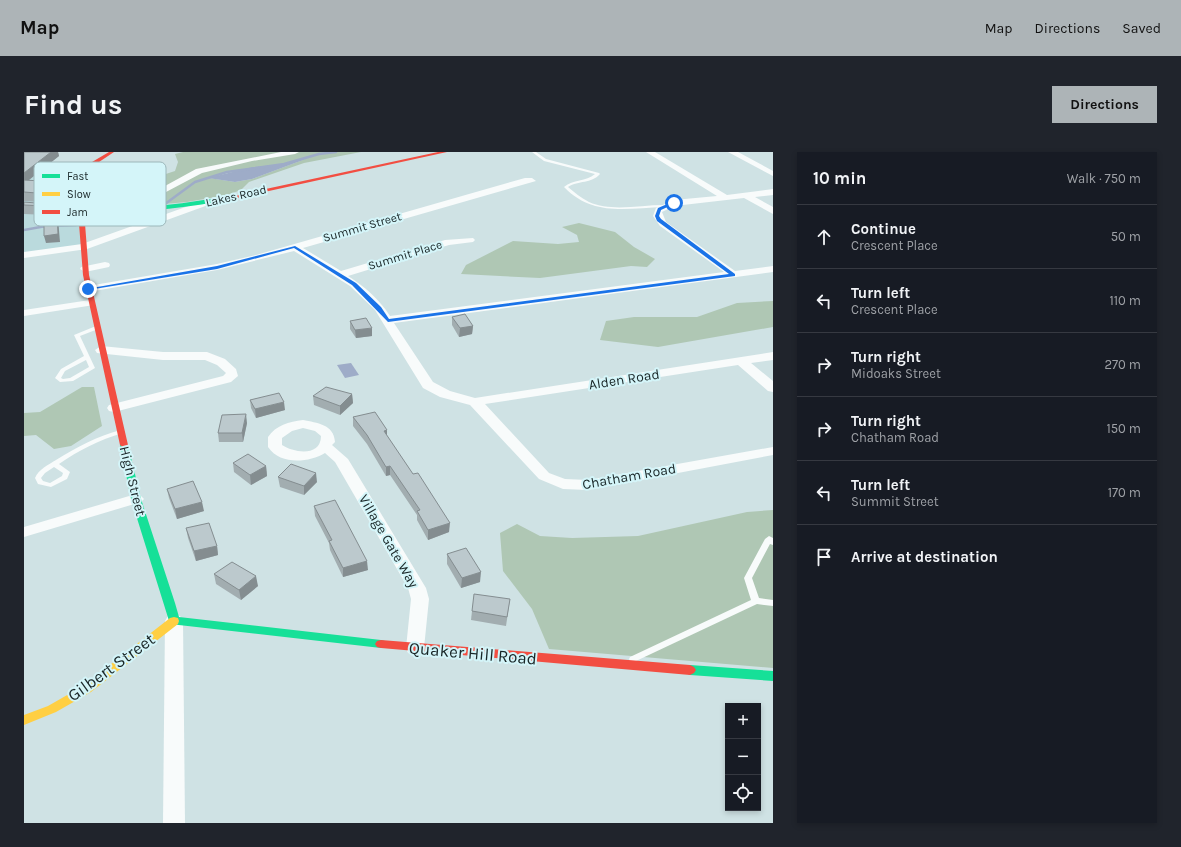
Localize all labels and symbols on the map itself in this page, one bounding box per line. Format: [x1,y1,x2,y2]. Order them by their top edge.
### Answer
legend [34,162,166,226]
text: Fast [67,170,88,183]
street label: Lakes Road [204,182,268,210]
text: Slow [67,188,91,201]
route start [665,194,683,212]
text: Jam [67,206,88,219]
street label: Summit Street [321,209,403,245]
street label: Summit Place [366,237,444,273]
route end [79,280,97,298]
street label: Alden Road [587,366,661,393]
street label: High Street [116,444,149,518]
street label: Chatham Road [581,460,677,493]
street label: Village Gate Way [355,492,422,591]
street label: Gilbert Street [64,629,158,705]
street label: Quaker Hill Road [408,637,538,669]

